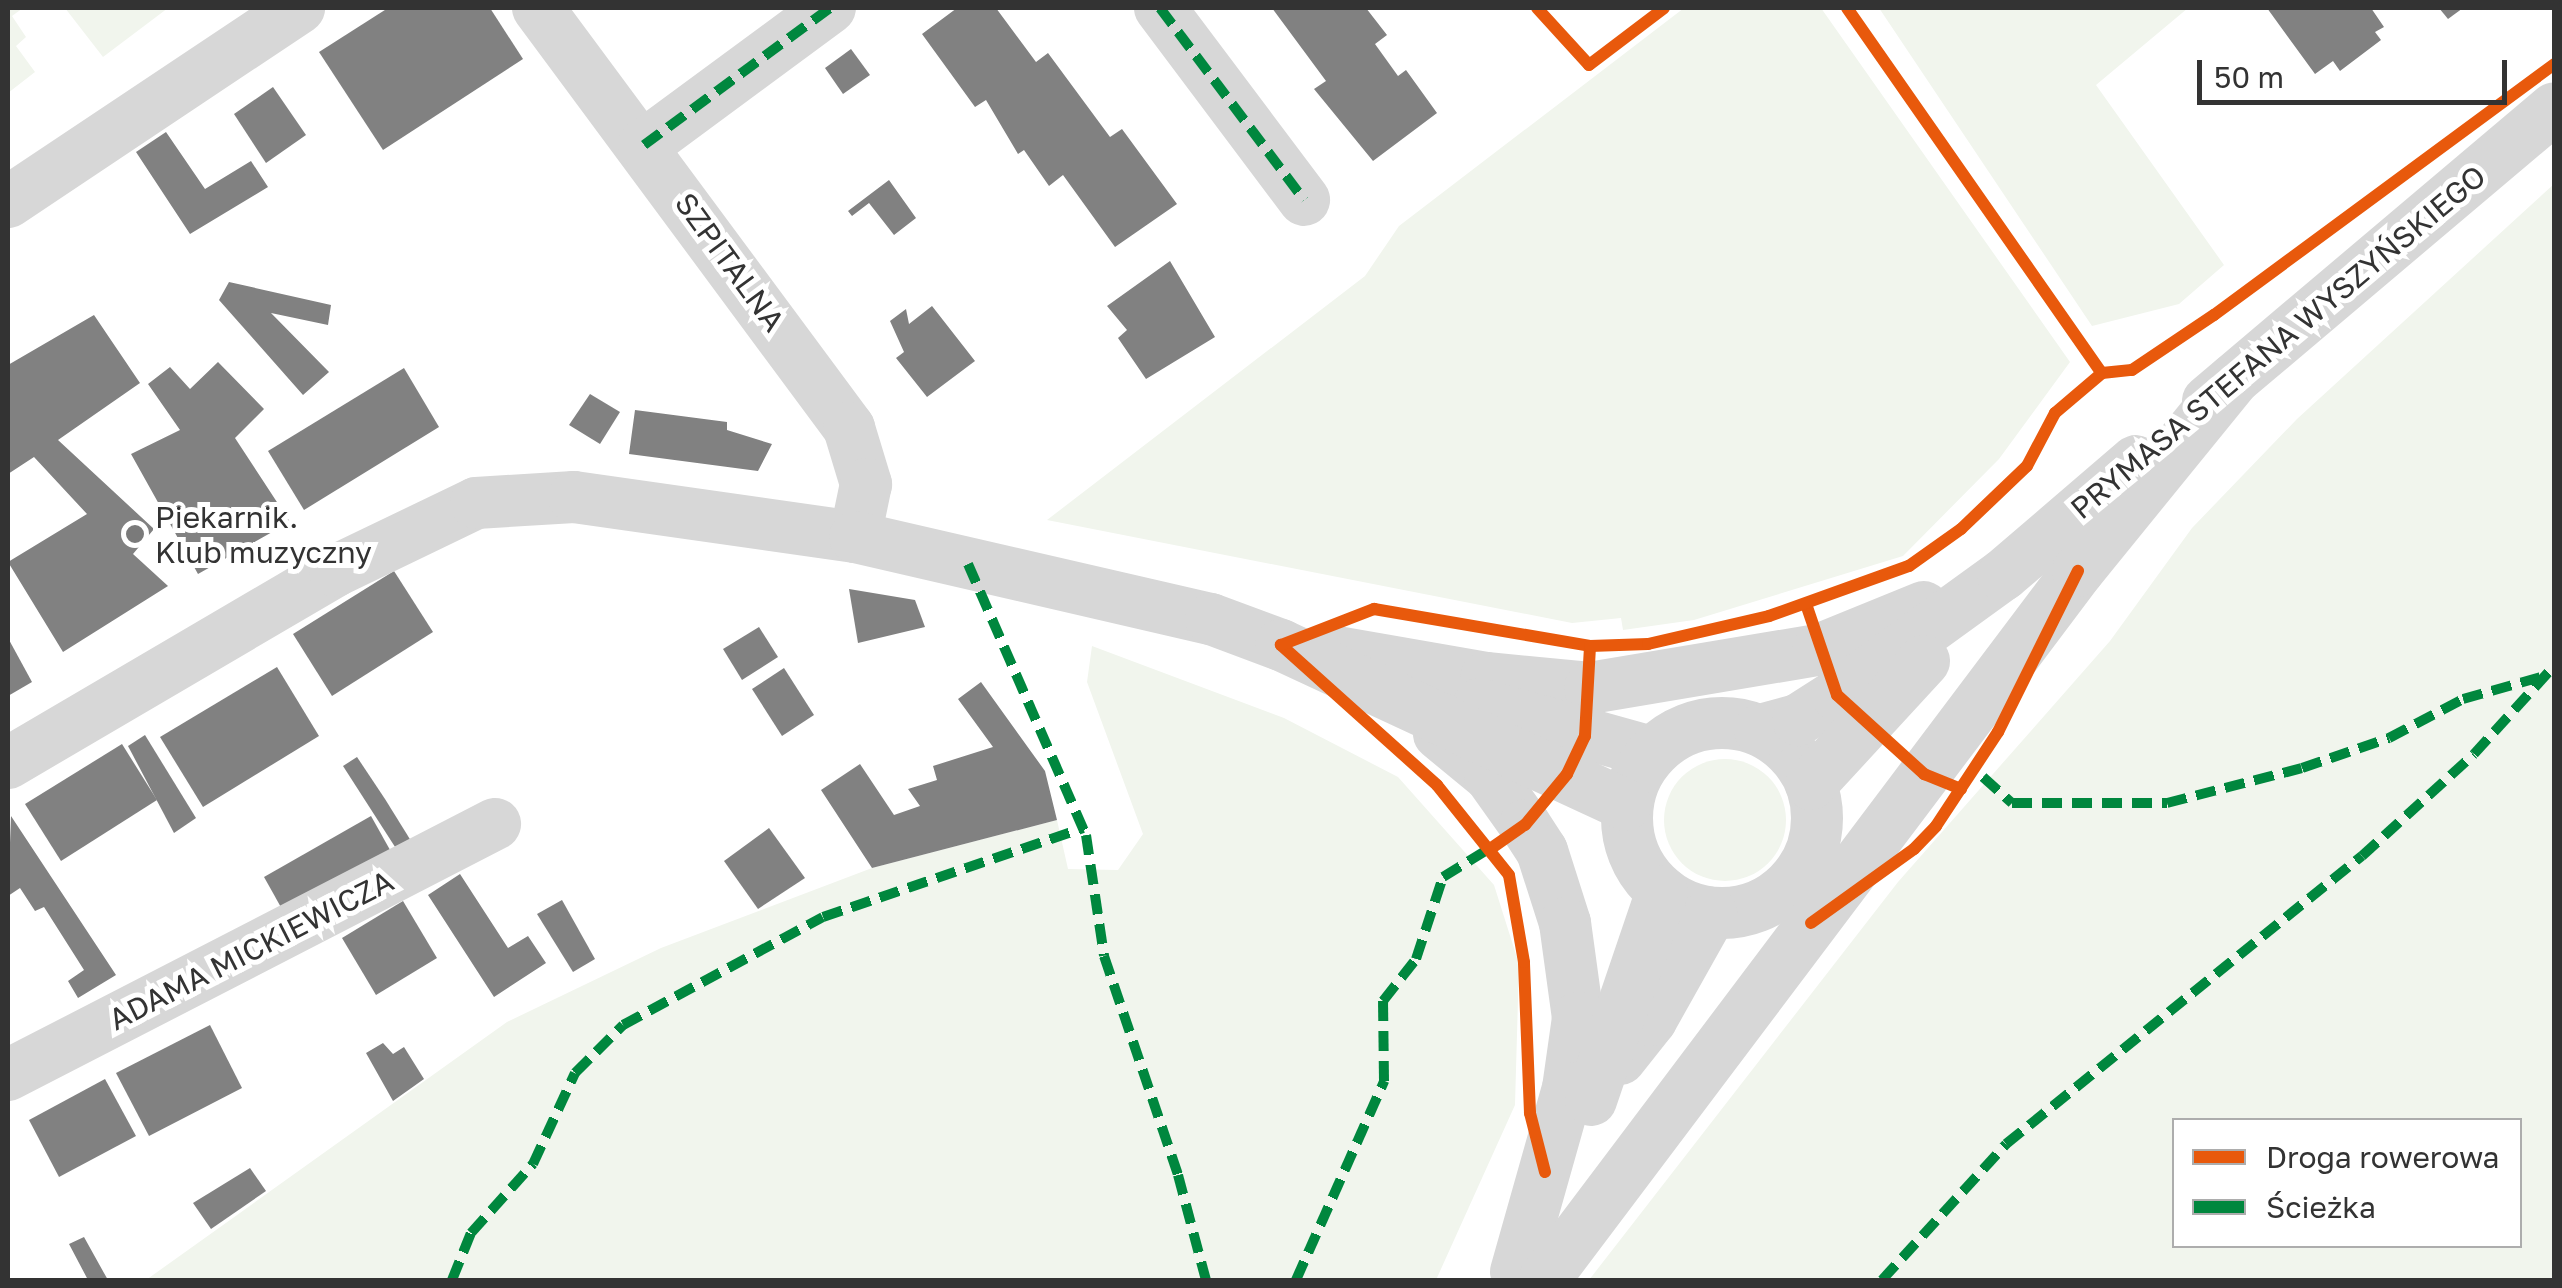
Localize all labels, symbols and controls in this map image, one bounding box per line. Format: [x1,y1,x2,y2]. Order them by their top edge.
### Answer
scale bar [2202,40,2512,102]
text: 50 m [2214,59,2284,95]
street label: PRYMASA STEFANA WYSZYŃSKIEGO [2063,158,2493,526]
street label: SZPITALNA [668,186,792,338]
place label: Piekarnik. Klub muzyczny [155,499,372,570]
marker: Piekarnik. Klub muzyczny [124,523,146,545]
street label: ADAMA MICKIEWICZA [103,863,399,1037]
legend [2172,1118,2522,1248]
text: Droga rowerowa [2266,1139,2500,1175]
text: Ścieżka [2266,1189,2376,1225]

